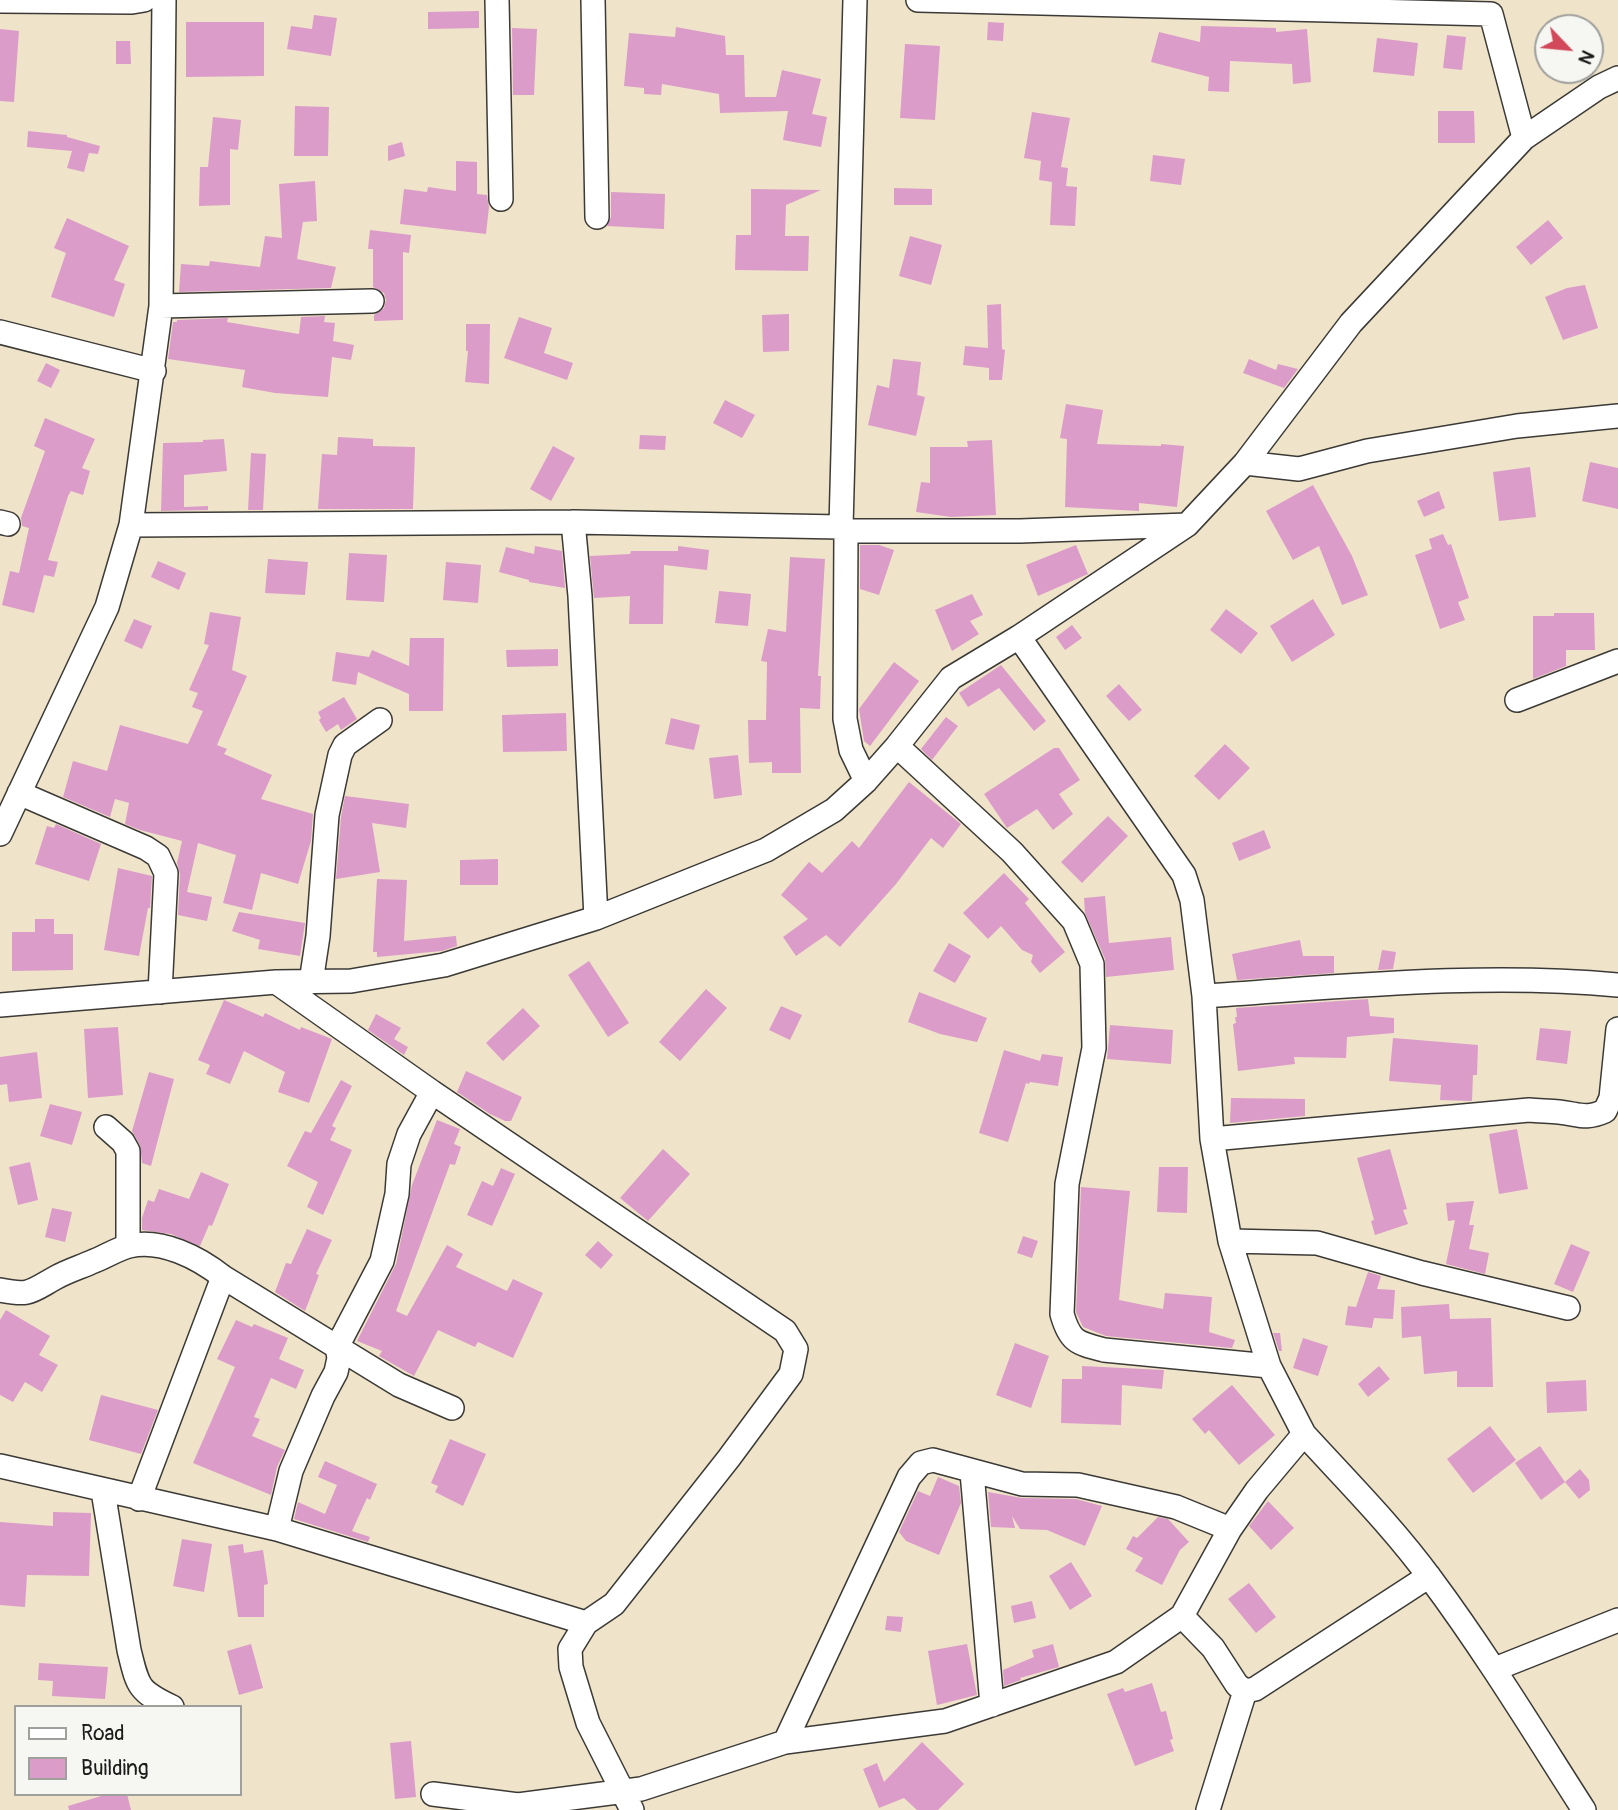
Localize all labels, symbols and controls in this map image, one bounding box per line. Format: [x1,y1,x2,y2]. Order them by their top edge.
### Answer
north arrow [1534,14,1604,84]
text: N [1572,46,1600,68]
legend [14,1705,242,1796]
text: Road [81,1720,125,1747]
text: Building [81,1755,148,1782]

